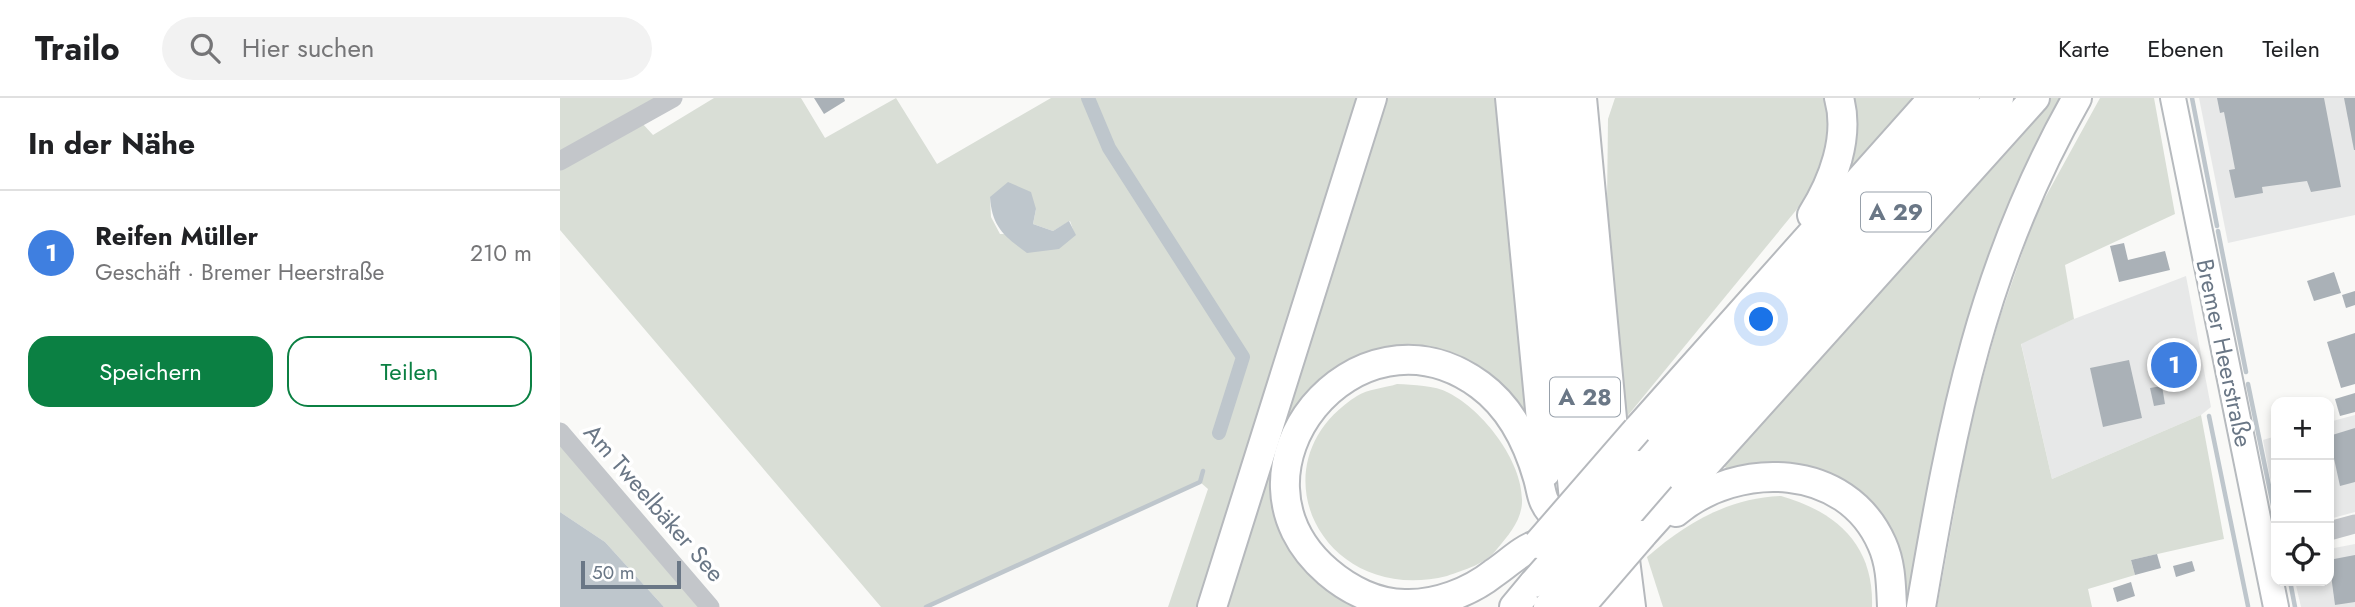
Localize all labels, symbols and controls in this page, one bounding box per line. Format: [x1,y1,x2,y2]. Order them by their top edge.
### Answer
search box [162,17,652,80]
text: Trailo [35,25,120,72]
icon: search [186,29,224,67]
text: Hier suchen [242,29,374,67]
text: Karte [2058,31,2109,66]
text: Ebenen [2147,31,2224,66]
text: Teilen [2262,31,2320,66]
text: In der Nähe [28,122,195,165]
road number: A 29 [1861,192,1931,232]
text: Reifen Müller [95,217,258,255]
text: 1 [45,236,57,270]
text: 210 m [470,236,532,270]
text: Geschäft · Bremer Heerstraße [95,255,384,289]
street label: Bremer Heerstraße [2187,256,2262,450]
your location [1744,302,1778,336]
button: Speichern [28,336,273,407]
button: Teilen [287,336,532,407]
pin: 1 [2151,339,2197,391]
road number: A 28 [1550,378,1620,416]
map controls [2271,397,2334,586]
button: + [2271,397,2334,460]
street label: Am Tweelbäker See [576,416,733,589]
button: − [2271,460,2334,523]
button: locate [2271,523,2334,586]
scale bar [581,558,681,590]
text: 50 m [592,559,635,586]

